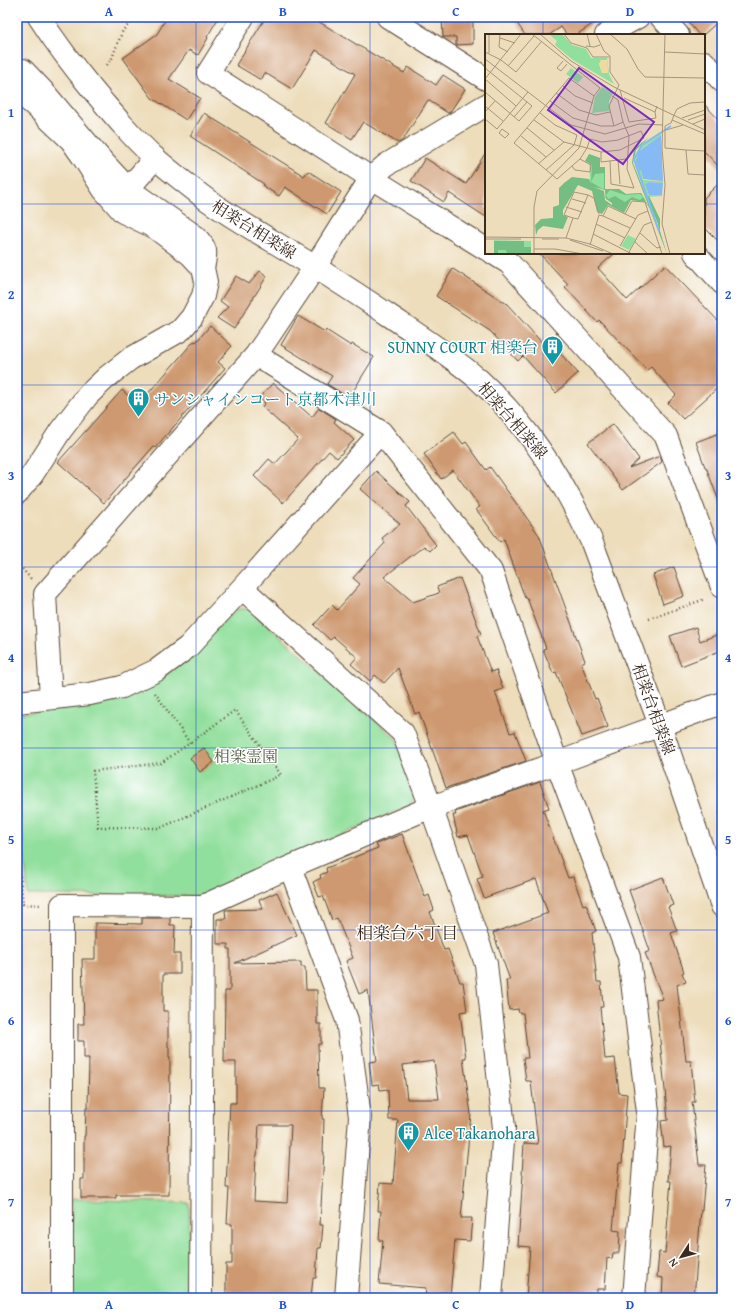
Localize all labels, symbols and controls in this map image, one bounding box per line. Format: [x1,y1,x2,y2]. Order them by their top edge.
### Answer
text: A [105,2,114,21]
text: B [279,2,287,21]
text: C [452,2,460,21]
text: D [626,2,634,21]
inset map [485,34,705,254]
text: 1 [8,103,14,122]
text: 1 [725,103,731,122]
street label: 相楽台相楽線 [207,193,301,265]
text: 2 [8,285,15,304]
text: 2 [725,285,732,304]
building icon: SUNNY COURT 相楽台 [540,334,566,367]
place label: SUNNY COURT 相楽台 [387,335,538,359]
street label: 相楽台相楽線 [472,376,554,464]
building icon: サンシャインコート京都木津川 [125,386,151,419]
place label: サンシャインコート京都木津川 [154,387,376,411]
text: 3 [8,466,14,485]
text: 3 [725,466,731,485]
text: 4 [8,648,15,667]
text: 4 [725,648,732,667]
street label: 相楽台相楽線 [626,660,682,758]
park label: 相楽霊園 [214,744,278,768]
text: 5 [8,830,15,849]
text: 5 [725,830,732,849]
district label: 相楽台六丁目 [356,920,458,945]
text: 6 [8,1011,15,1030]
text: 6 [725,1011,732,1030]
building icon: Alce Takanohara [395,1120,421,1153]
place label: Alce Takanohara [424,1121,536,1145]
text: 7 [8,1193,15,1212]
text: 7 [725,1193,732,1212]
north arrow [661,1237,701,1277]
text: N [664,1255,682,1271]
text: A [105,1295,114,1314]
text: B [279,1295,287,1314]
text: C [452,1295,460,1314]
text: D [626,1295,634,1314]

